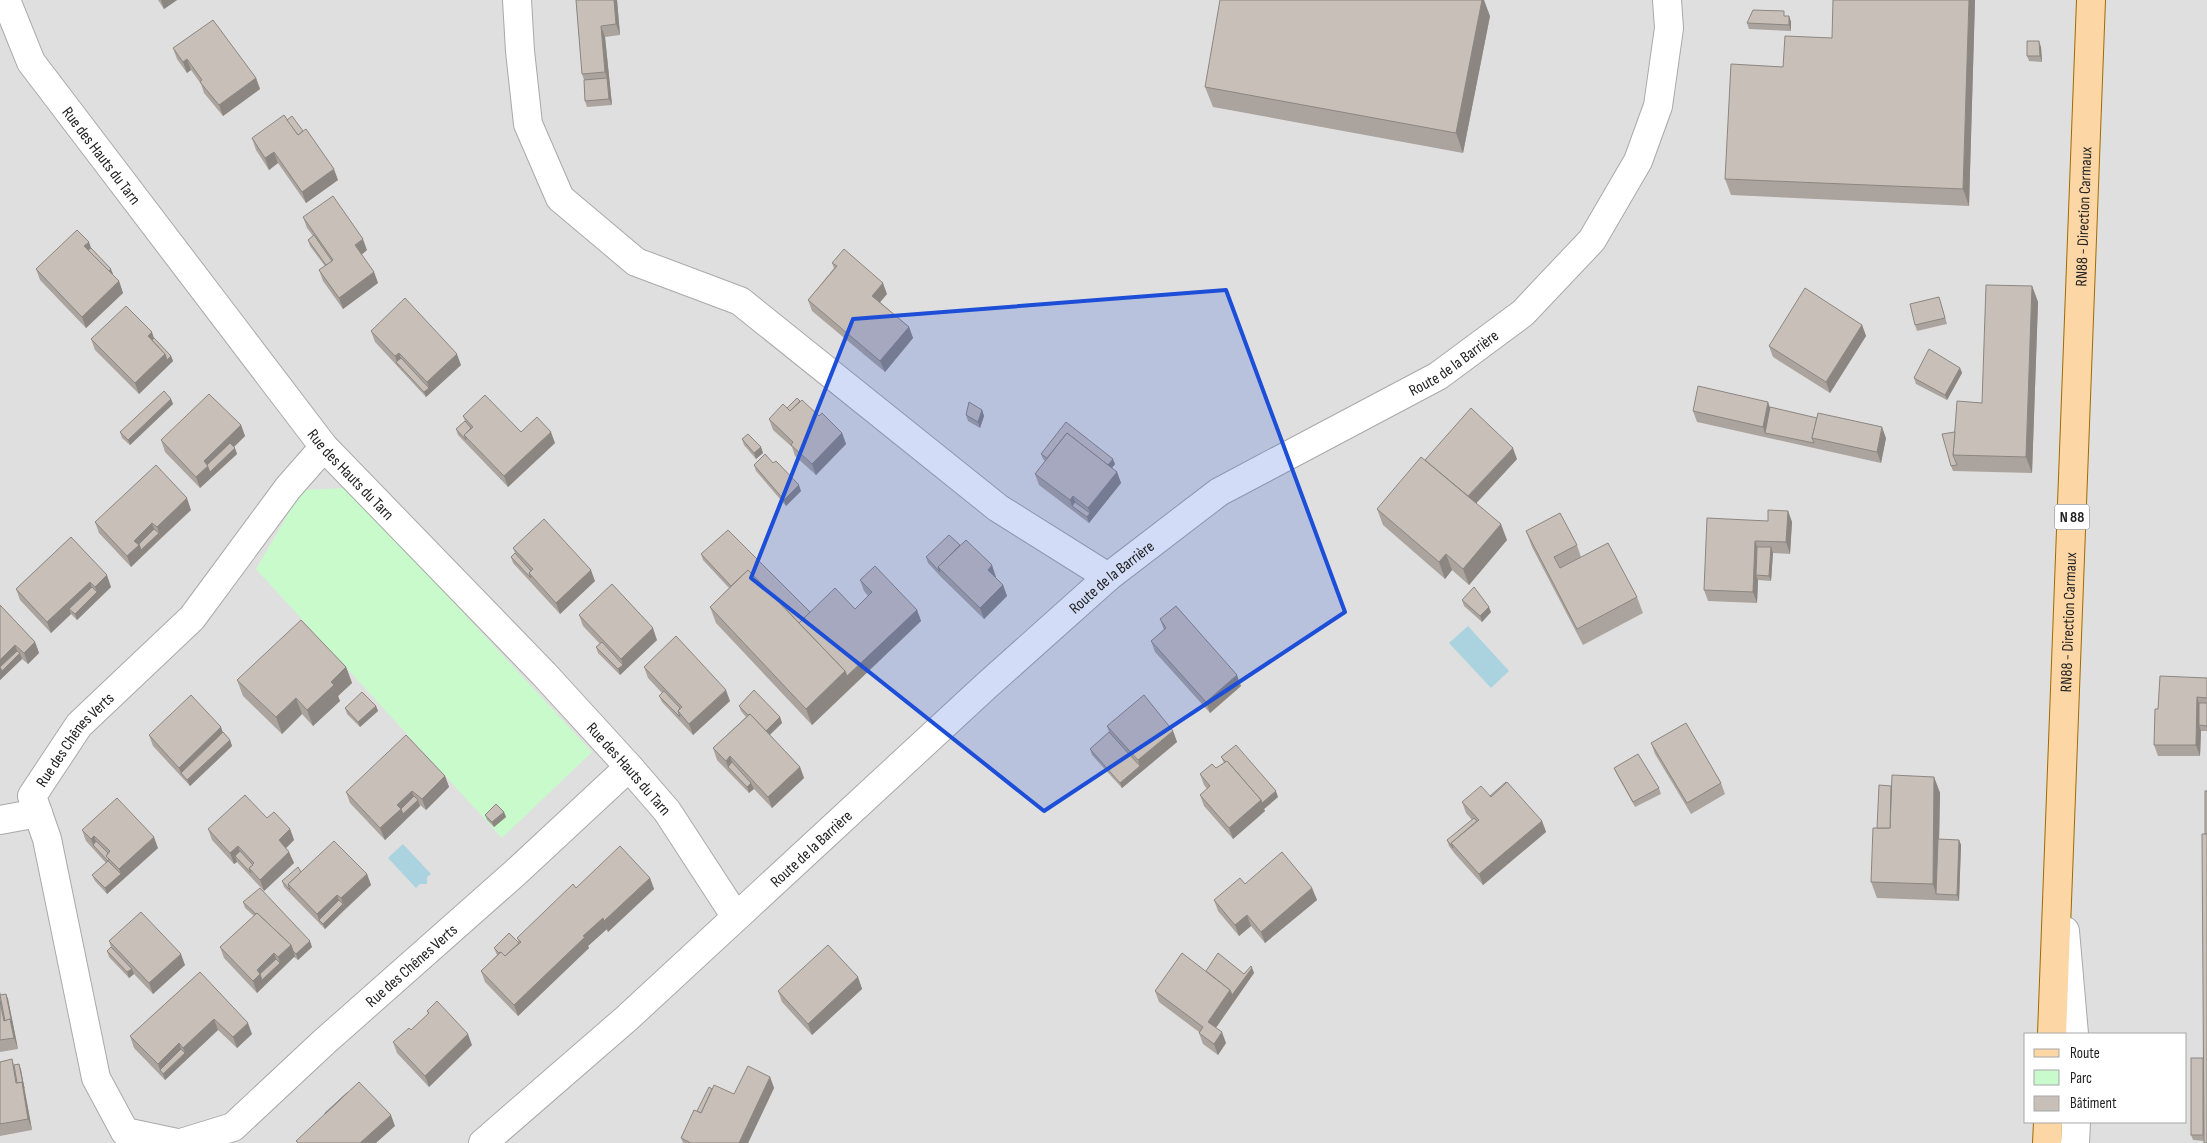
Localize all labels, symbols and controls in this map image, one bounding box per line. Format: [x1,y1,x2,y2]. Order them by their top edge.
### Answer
street label: Rue des Hauts du Tarn [58,104,144,209]
street label: RN88 - Direction Carmaux [2072,146,2096,287]
street label: Route de la Barrière [1406,327,1503,401]
street label: Rue des Hauts du Tarn [303,426,397,524]
road number: N 88 [2054,504,2090,530]
street label: Route de la Barrière [1066,537,1158,618]
street label: RN88 - Direction Carmaux [2057,552,2081,693]
street label: Rue des Chênes Verts [33,689,118,791]
street label: Rue des Hauts du Tarn [582,719,674,820]
street label: Route de la Barrière [767,807,857,892]
street label: Rue des Chênes Verts [362,921,462,1012]
legend [2024,1033,2187,1123]
text: Route [2070,1044,2100,1063]
text: Parc [2070,1069,2092,1088]
text: Bâtiment [2070,1094,2117,1113]

